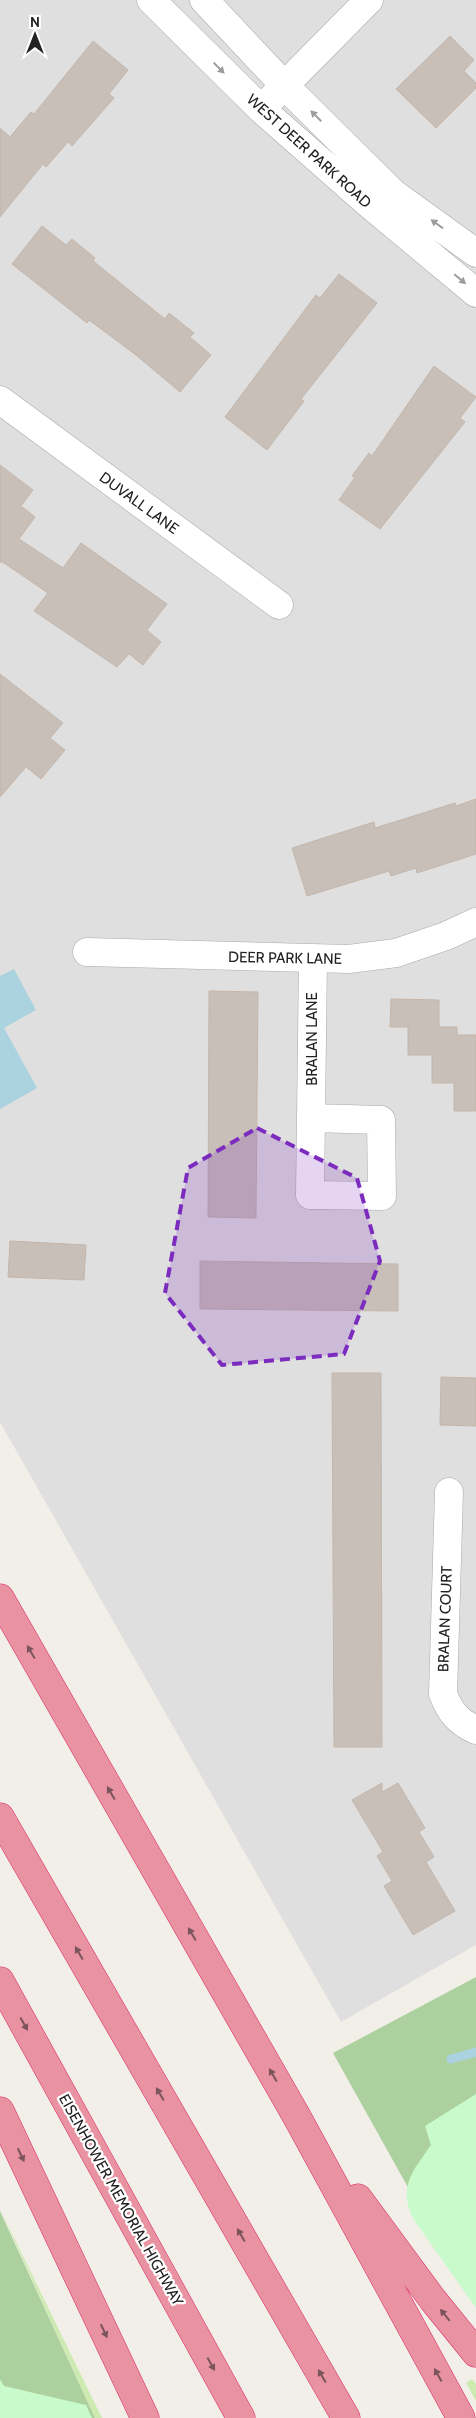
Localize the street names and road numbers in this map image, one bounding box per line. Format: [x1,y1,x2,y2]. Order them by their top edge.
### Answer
street label: WEST DEER PARK ROAD [243,90,375,212]
street label: DUVALL LANE [96,468,182,538]
street label: DEER PARK LANE [228,948,342,968]
street label: BRALAN LANE [303,992,321,1086]
street label: BRALAN COURT [434,1566,456,1672]
street label: EISENHOWER MEMORIAL HIGHWAY [55,2091,187,2309]

